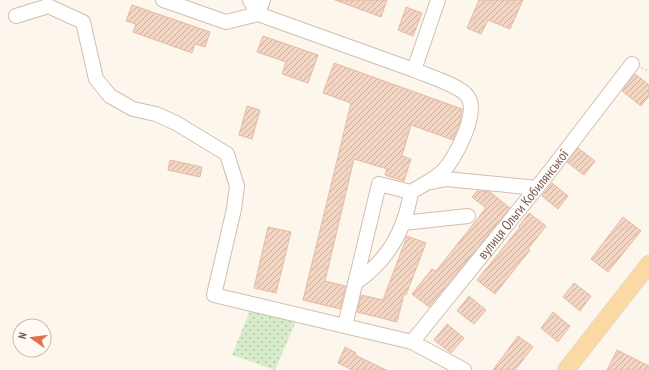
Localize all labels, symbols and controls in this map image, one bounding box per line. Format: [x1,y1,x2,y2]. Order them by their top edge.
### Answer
street label: вулиця Ольги Кобилянської [474,146,572,263]
north arrow [12,318,52,358]
text: N [15,331,30,340]

